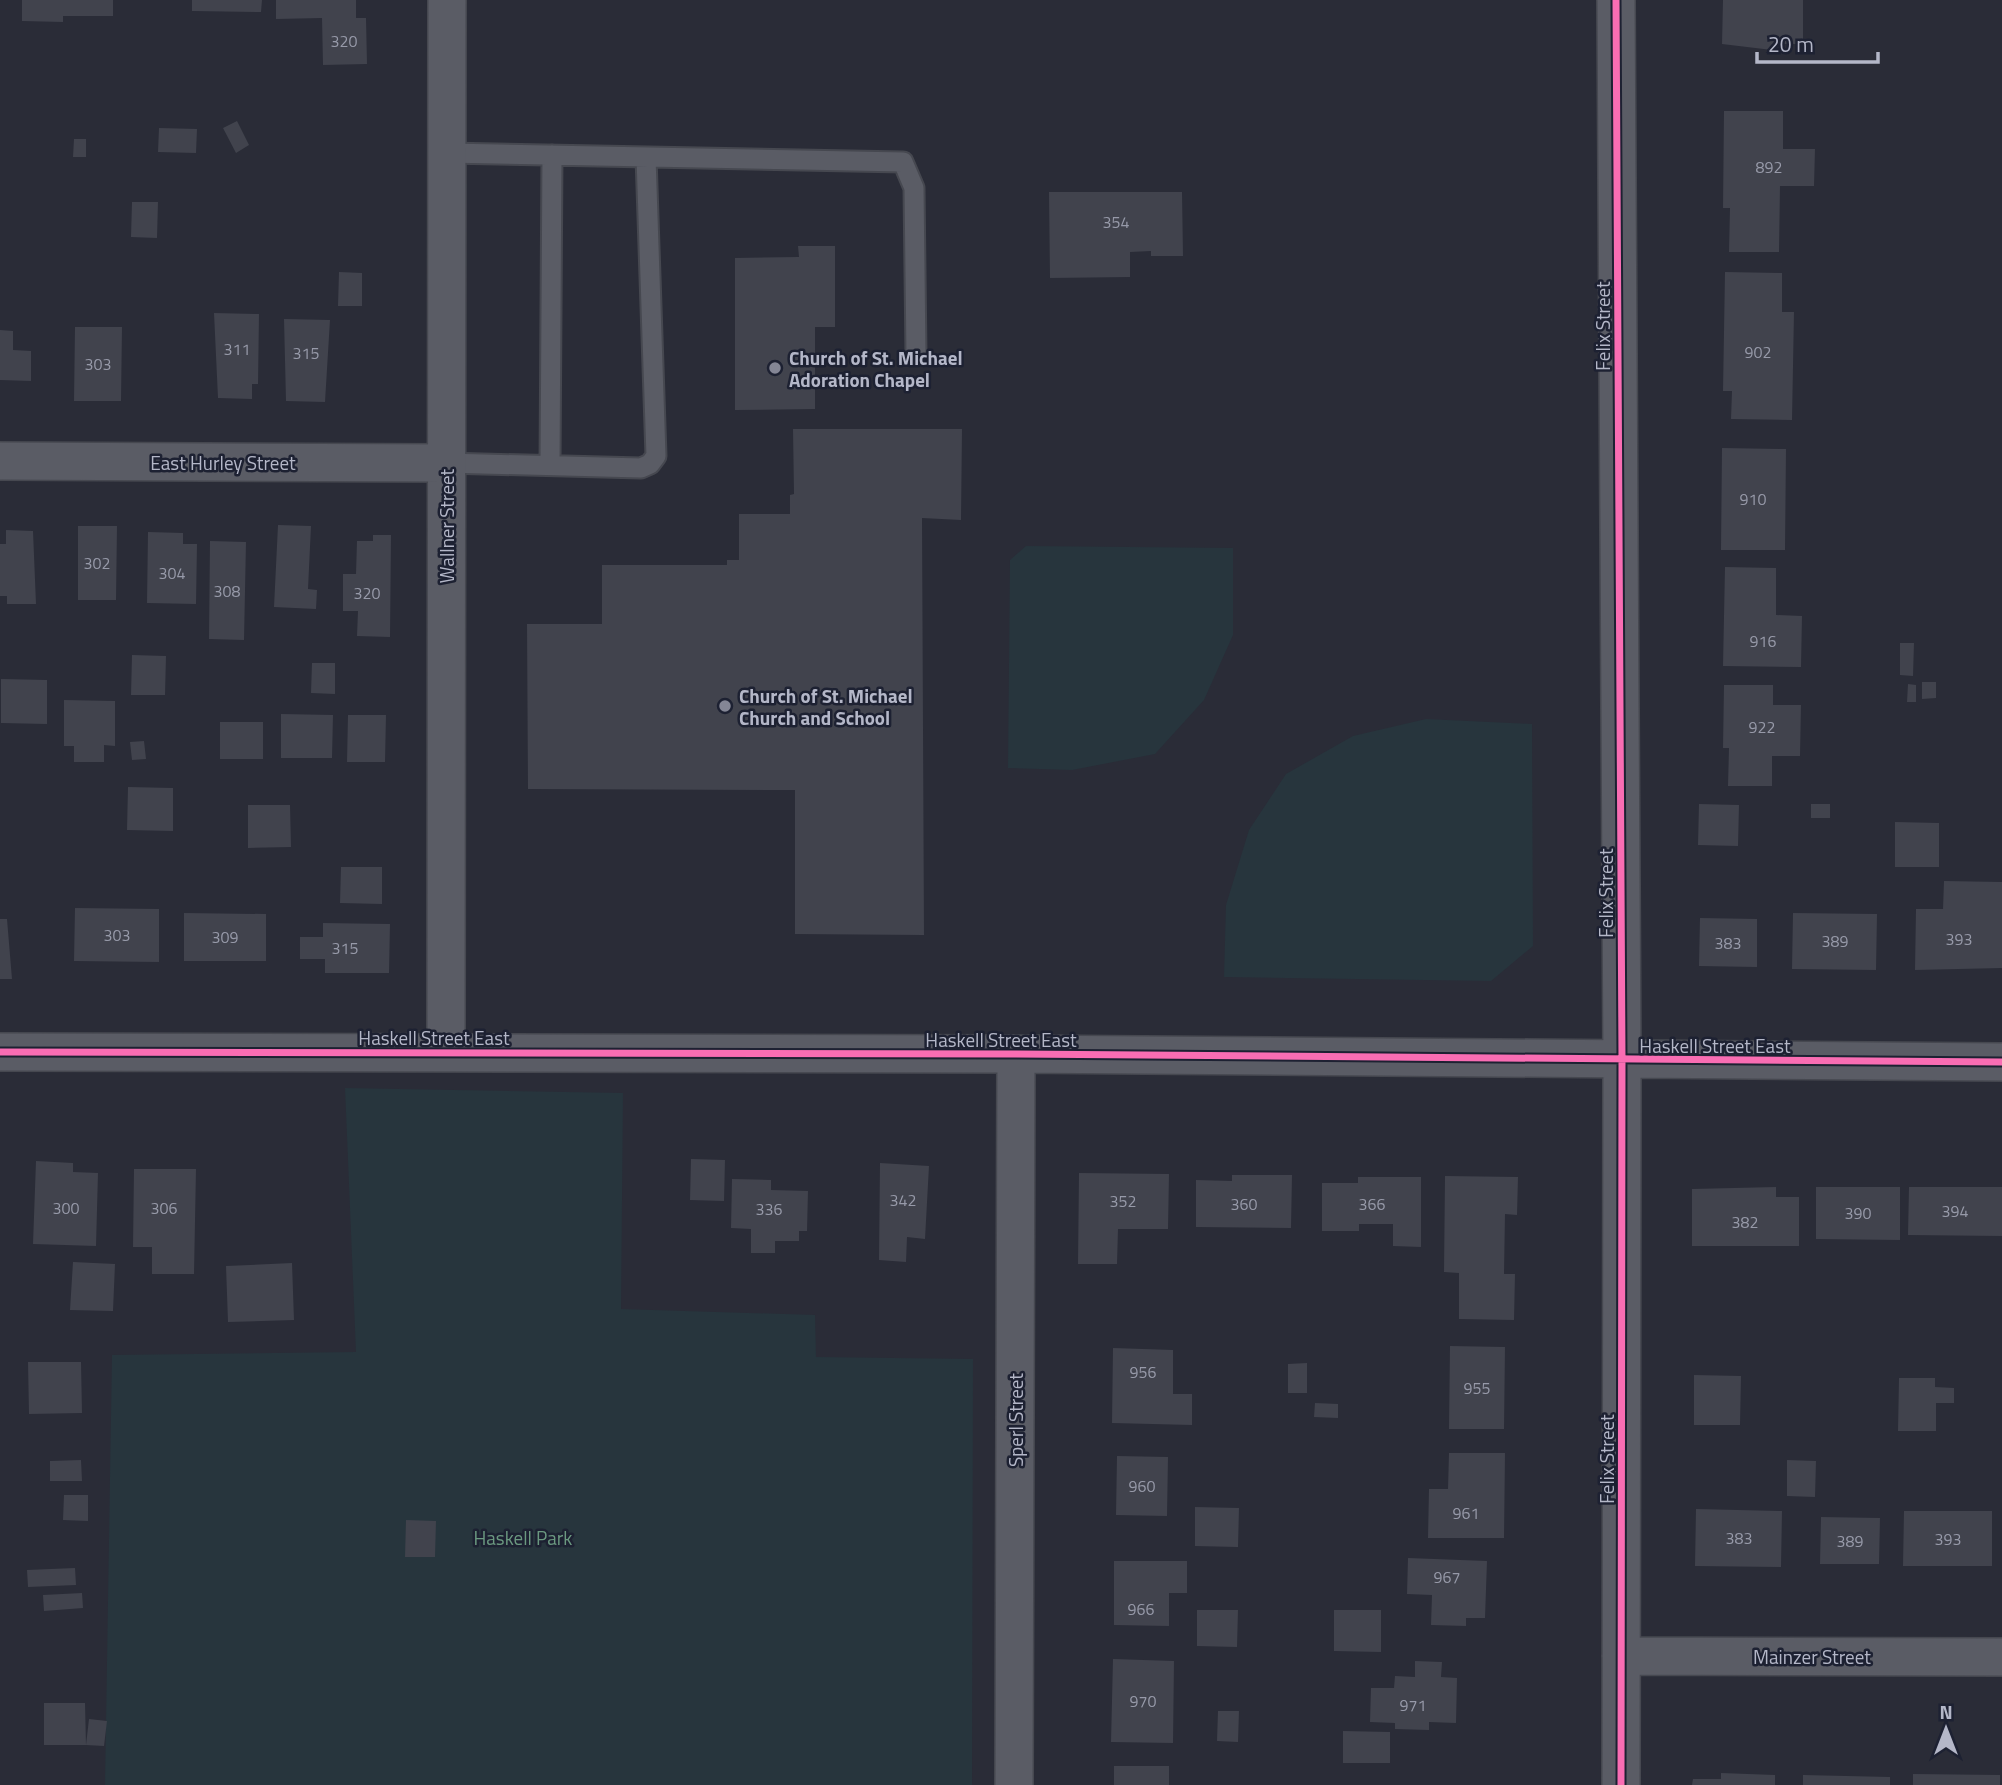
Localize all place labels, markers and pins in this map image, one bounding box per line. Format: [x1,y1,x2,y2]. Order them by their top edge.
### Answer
place label: Church of St. Michael Adoration Chapel [789,343,963,394]
marker: Church of St. Michael Adoration Chapel [767,360,783,376]
place label: Church of St. Michael Church and School [739,681,913,732]
marker: Church of St. Michael Church and School [717,698,733,714]

